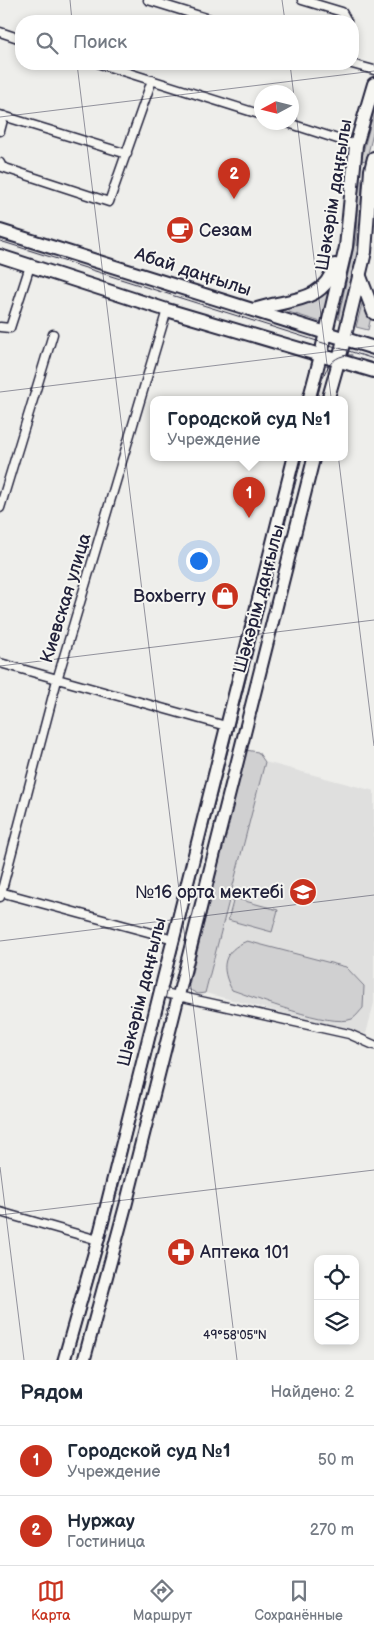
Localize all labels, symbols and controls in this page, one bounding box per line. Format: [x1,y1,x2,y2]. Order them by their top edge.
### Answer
search box [15,15,359,70]
icon: search [33,29,61,57]
text: Поиск [73,31,127,54]
north arrow [254,85,299,130]
street label: Шәкәрім даңғылы [312,118,356,272]
pin: 2 [218,158,250,199]
cafe icon: Сезам [165,215,195,245]
place label: Сезам [199,220,252,241]
street label: Абай даңғылы [131,243,254,301]
popup [150,396,348,461]
text: Городской суд №1 [167,408,331,431]
text: Учреждение [167,431,260,450]
pin: 1 [233,477,265,518]
street label: Шәкәрім даңғылы [229,522,289,676]
street label: Киевская улица [36,530,96,665]
your location [186,548,212,574]
shop icon: Boxberry [210,581,240,611]
place label: Boxberry [133,586,207,607]
school or university icon: №16 орта мектебі [288,877,318,907]
place label: №16 орта мектебі [135,882,284,903]
street label: Шәкәрім даңғылы [113,915,171,1069]
pharmacy icon: Аптека 101 [166,1237,196,1267]
place label: Аптека 101 [199,1242,289,1263]
map controls [314,1255,359,1345]
button: locate [314,1255,359,1300]
button: layers [314,1300,359,1345]
text: 49°58'05"N [203,1328,267,1343]
text: Рядом [20,1380,83,1405]
text: Найдено: 2 [270,1383,354,1402]
text: Городской суд №1 [67,1440,231,1463]
text: 1 [33,1451,39,1470]
text: 50 m [318,1451,354,1470]
text: Учреждение [67,1463,160,1482]
text: Нуржау [67,1510,135,1533]
text: 2 [31,1521,41,1540]
text: 270 m [310,1521,354,1540]
text: Гостиница [67,1533,145,1552]
tab: Карта [31,1577,71,1624]
tab: Маршрут [133,1577,192,1624]
tab: Сохранённые [254,1577,343,1624]

